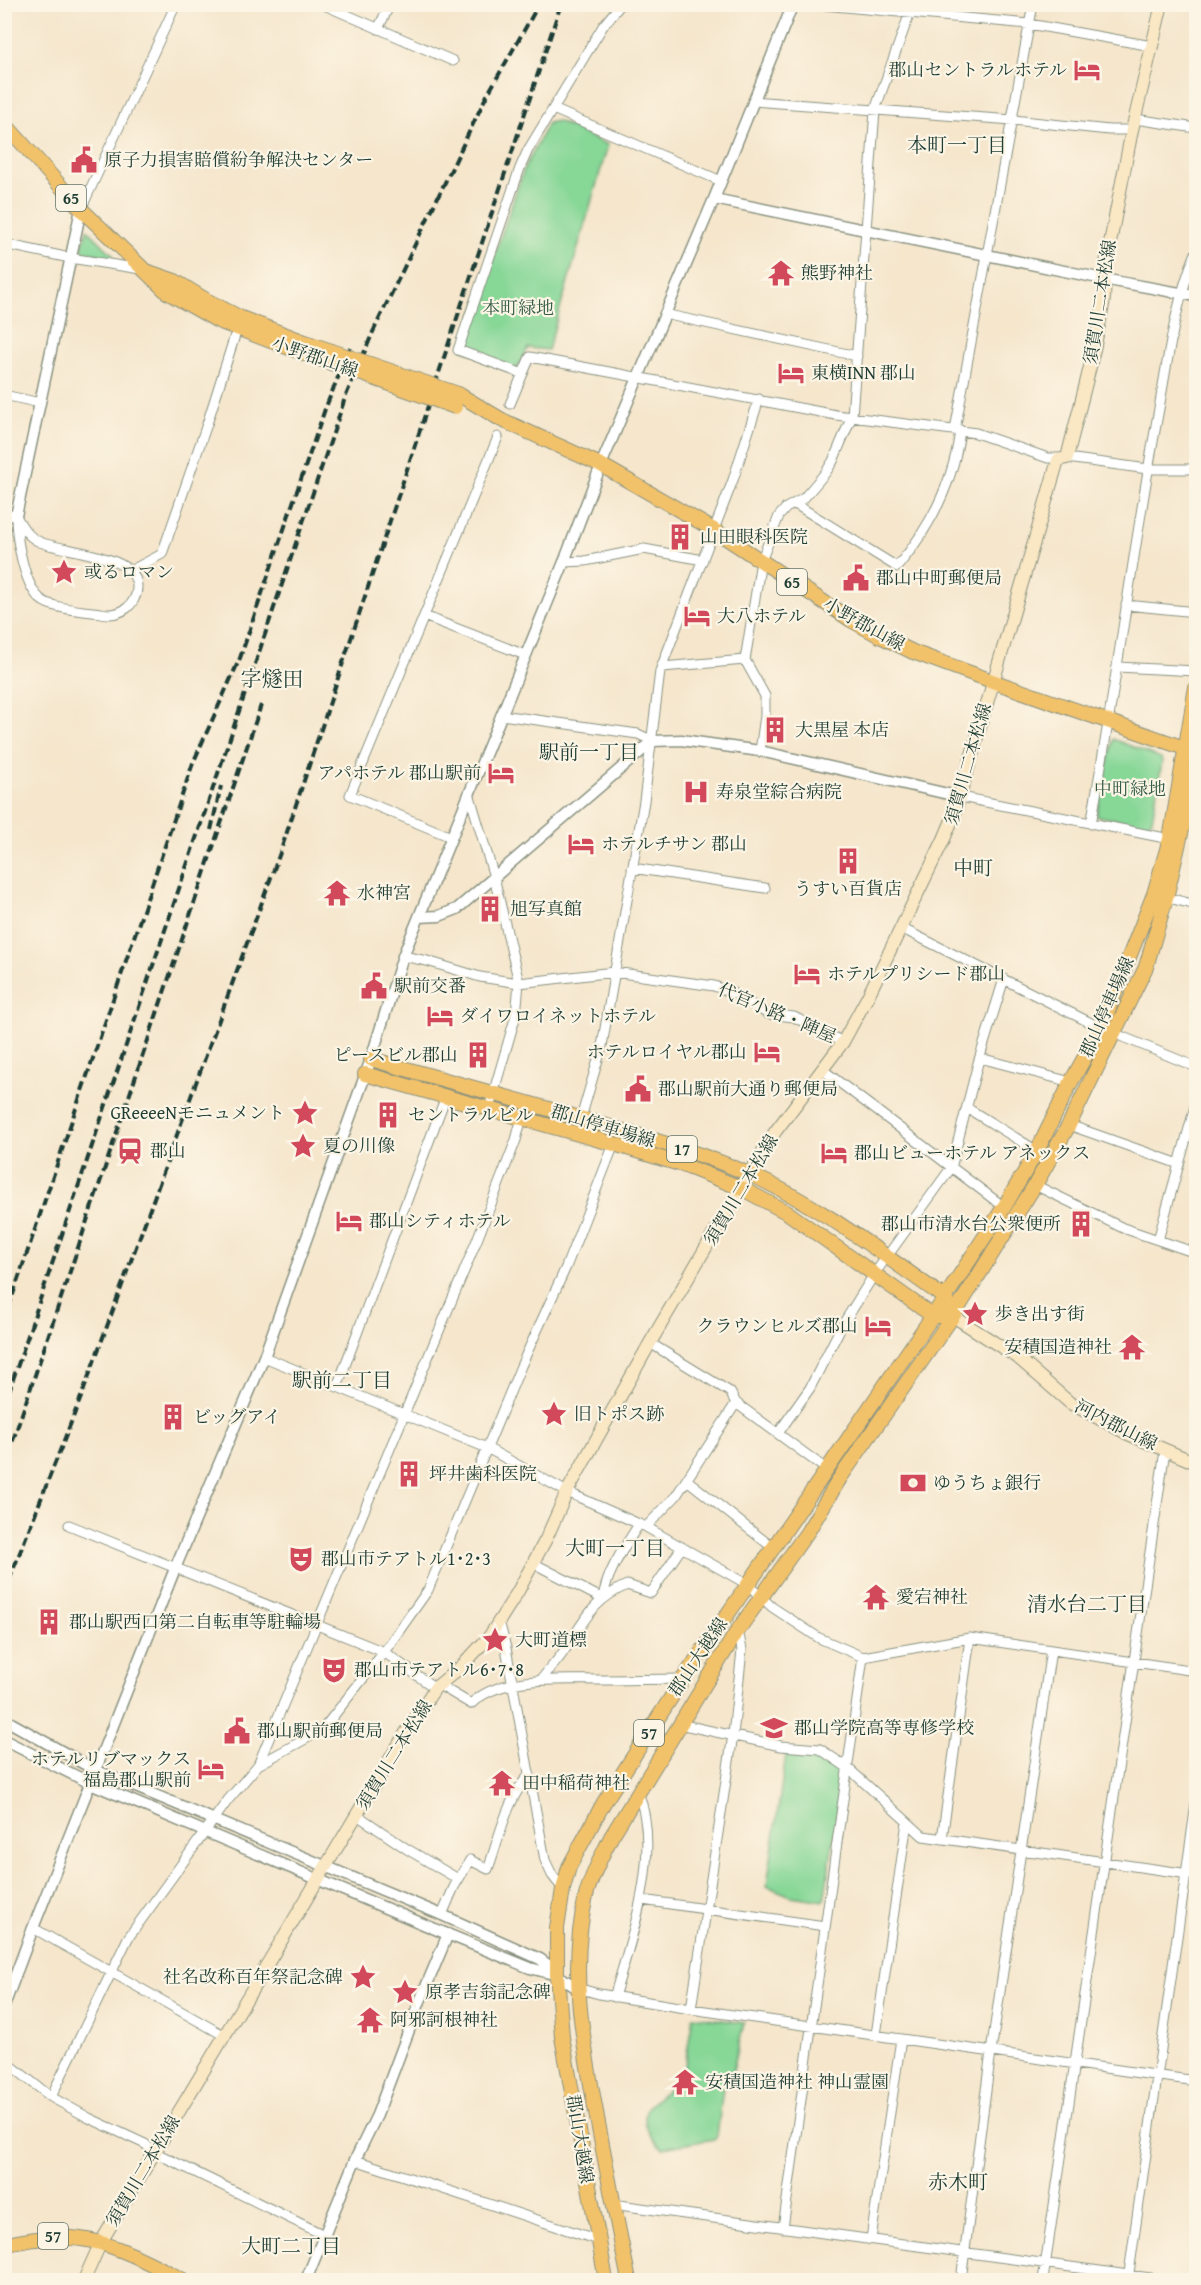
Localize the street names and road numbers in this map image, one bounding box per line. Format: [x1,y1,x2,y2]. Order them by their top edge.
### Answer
road number: 65 [56,185,86,211]
street label: 須賀川二本松線 [1076,238,1123,366]
street label: 小野郡山線 [268,329,362,384]
road number: 65 [777,569,807,595]
street label: 小野郡山線 [818,590,910,657]
street label: 須賀川二本松線 [937,700,998,828]
street label: 郡山停車場線 [1072,952,1141,1062]
street label: 代官小路・陣屋 [714,975,840,1050]
street label: 郡山停車場線 [548,1097,659,1154]
street label: 須賀川二本松線 [697,1129,785,1251]
road number: 17 [667,1136,697,1162]
street label: 河内郡山線 [1070,1392,1162,1457]
street label: 郡山大越線 [661,1612,734,1702]
street label: 須賀川二本松線 [349,1694,438,1815]
road number: 57 [634,1720,664,1746]
street label: 郡山大越線 [560,2092,601,2185]
street label: 須賀川二本松線 [99,2110,187,2232]
road number: 57 [38,2223,68,2249]

